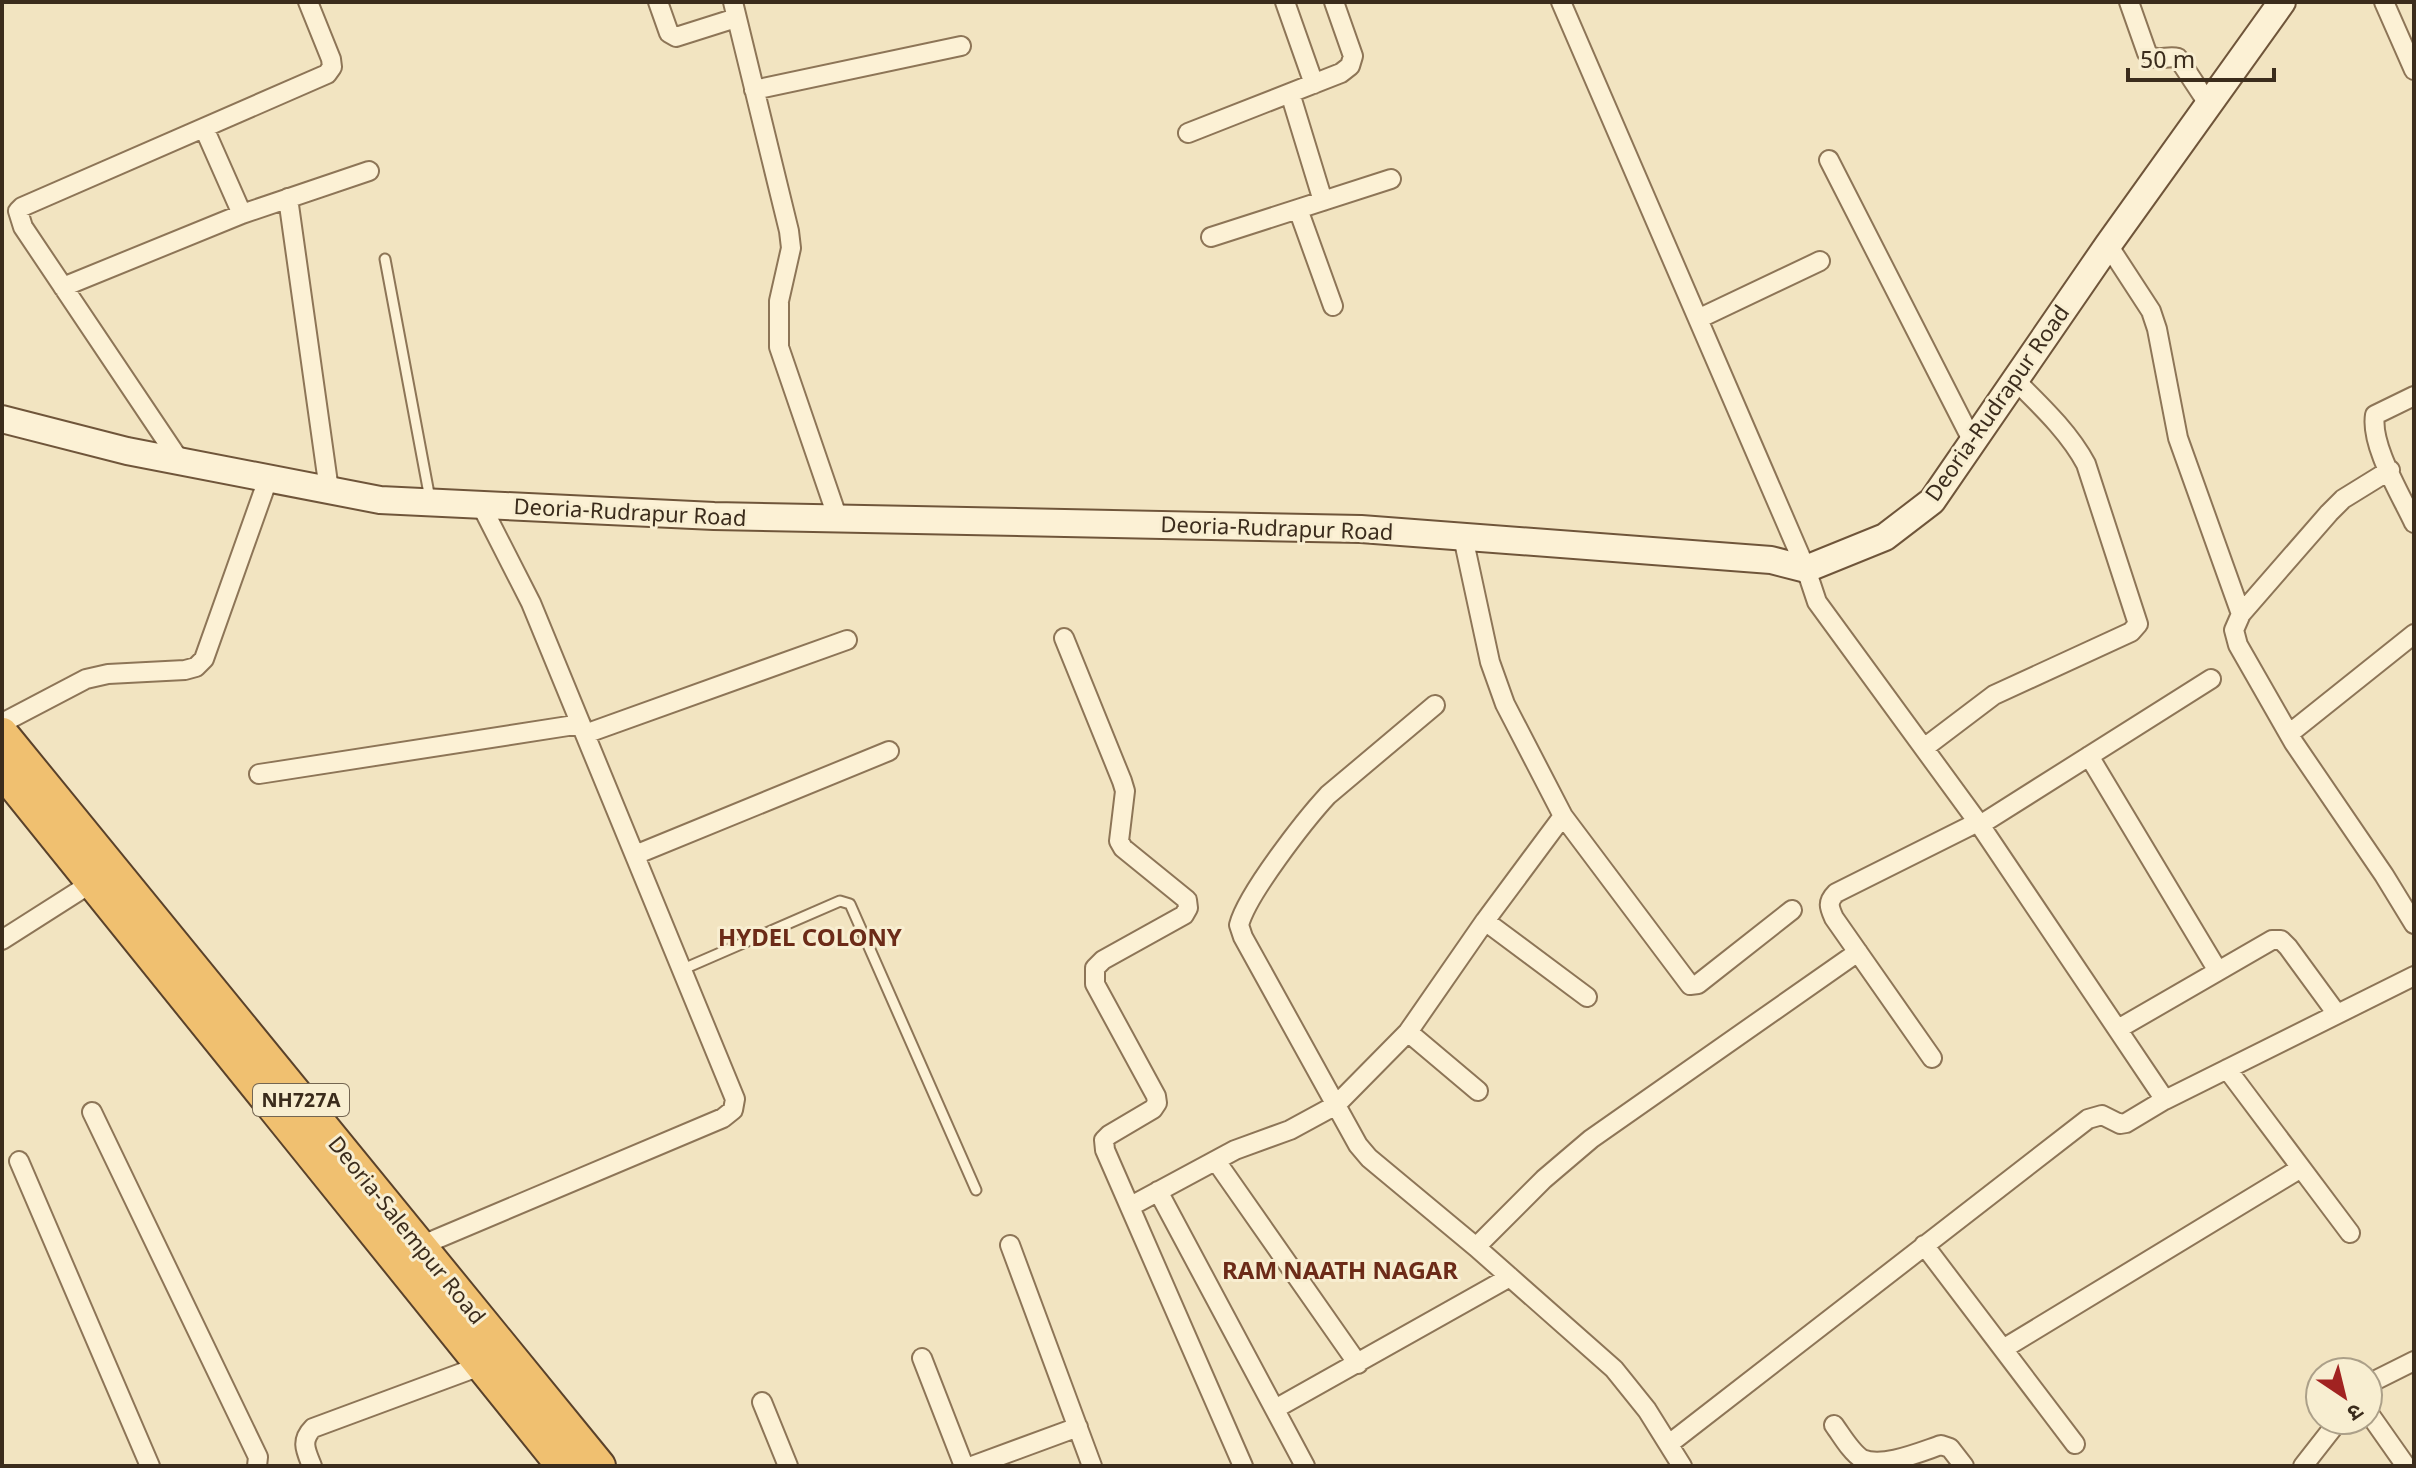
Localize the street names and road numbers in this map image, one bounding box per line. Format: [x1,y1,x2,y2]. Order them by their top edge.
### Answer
street label: Deoria-Rudrapur Road [1920,301,2078,508]
street label: Deoria-Rudrapur Road [513,494,747,535]
street label: Deoria-Rudrapur Road [1160,512,1394,549]
road number: NH727A [253,1084,349,1116]
street label: Deoria-Salempur Road [320,1131,490,1332]

